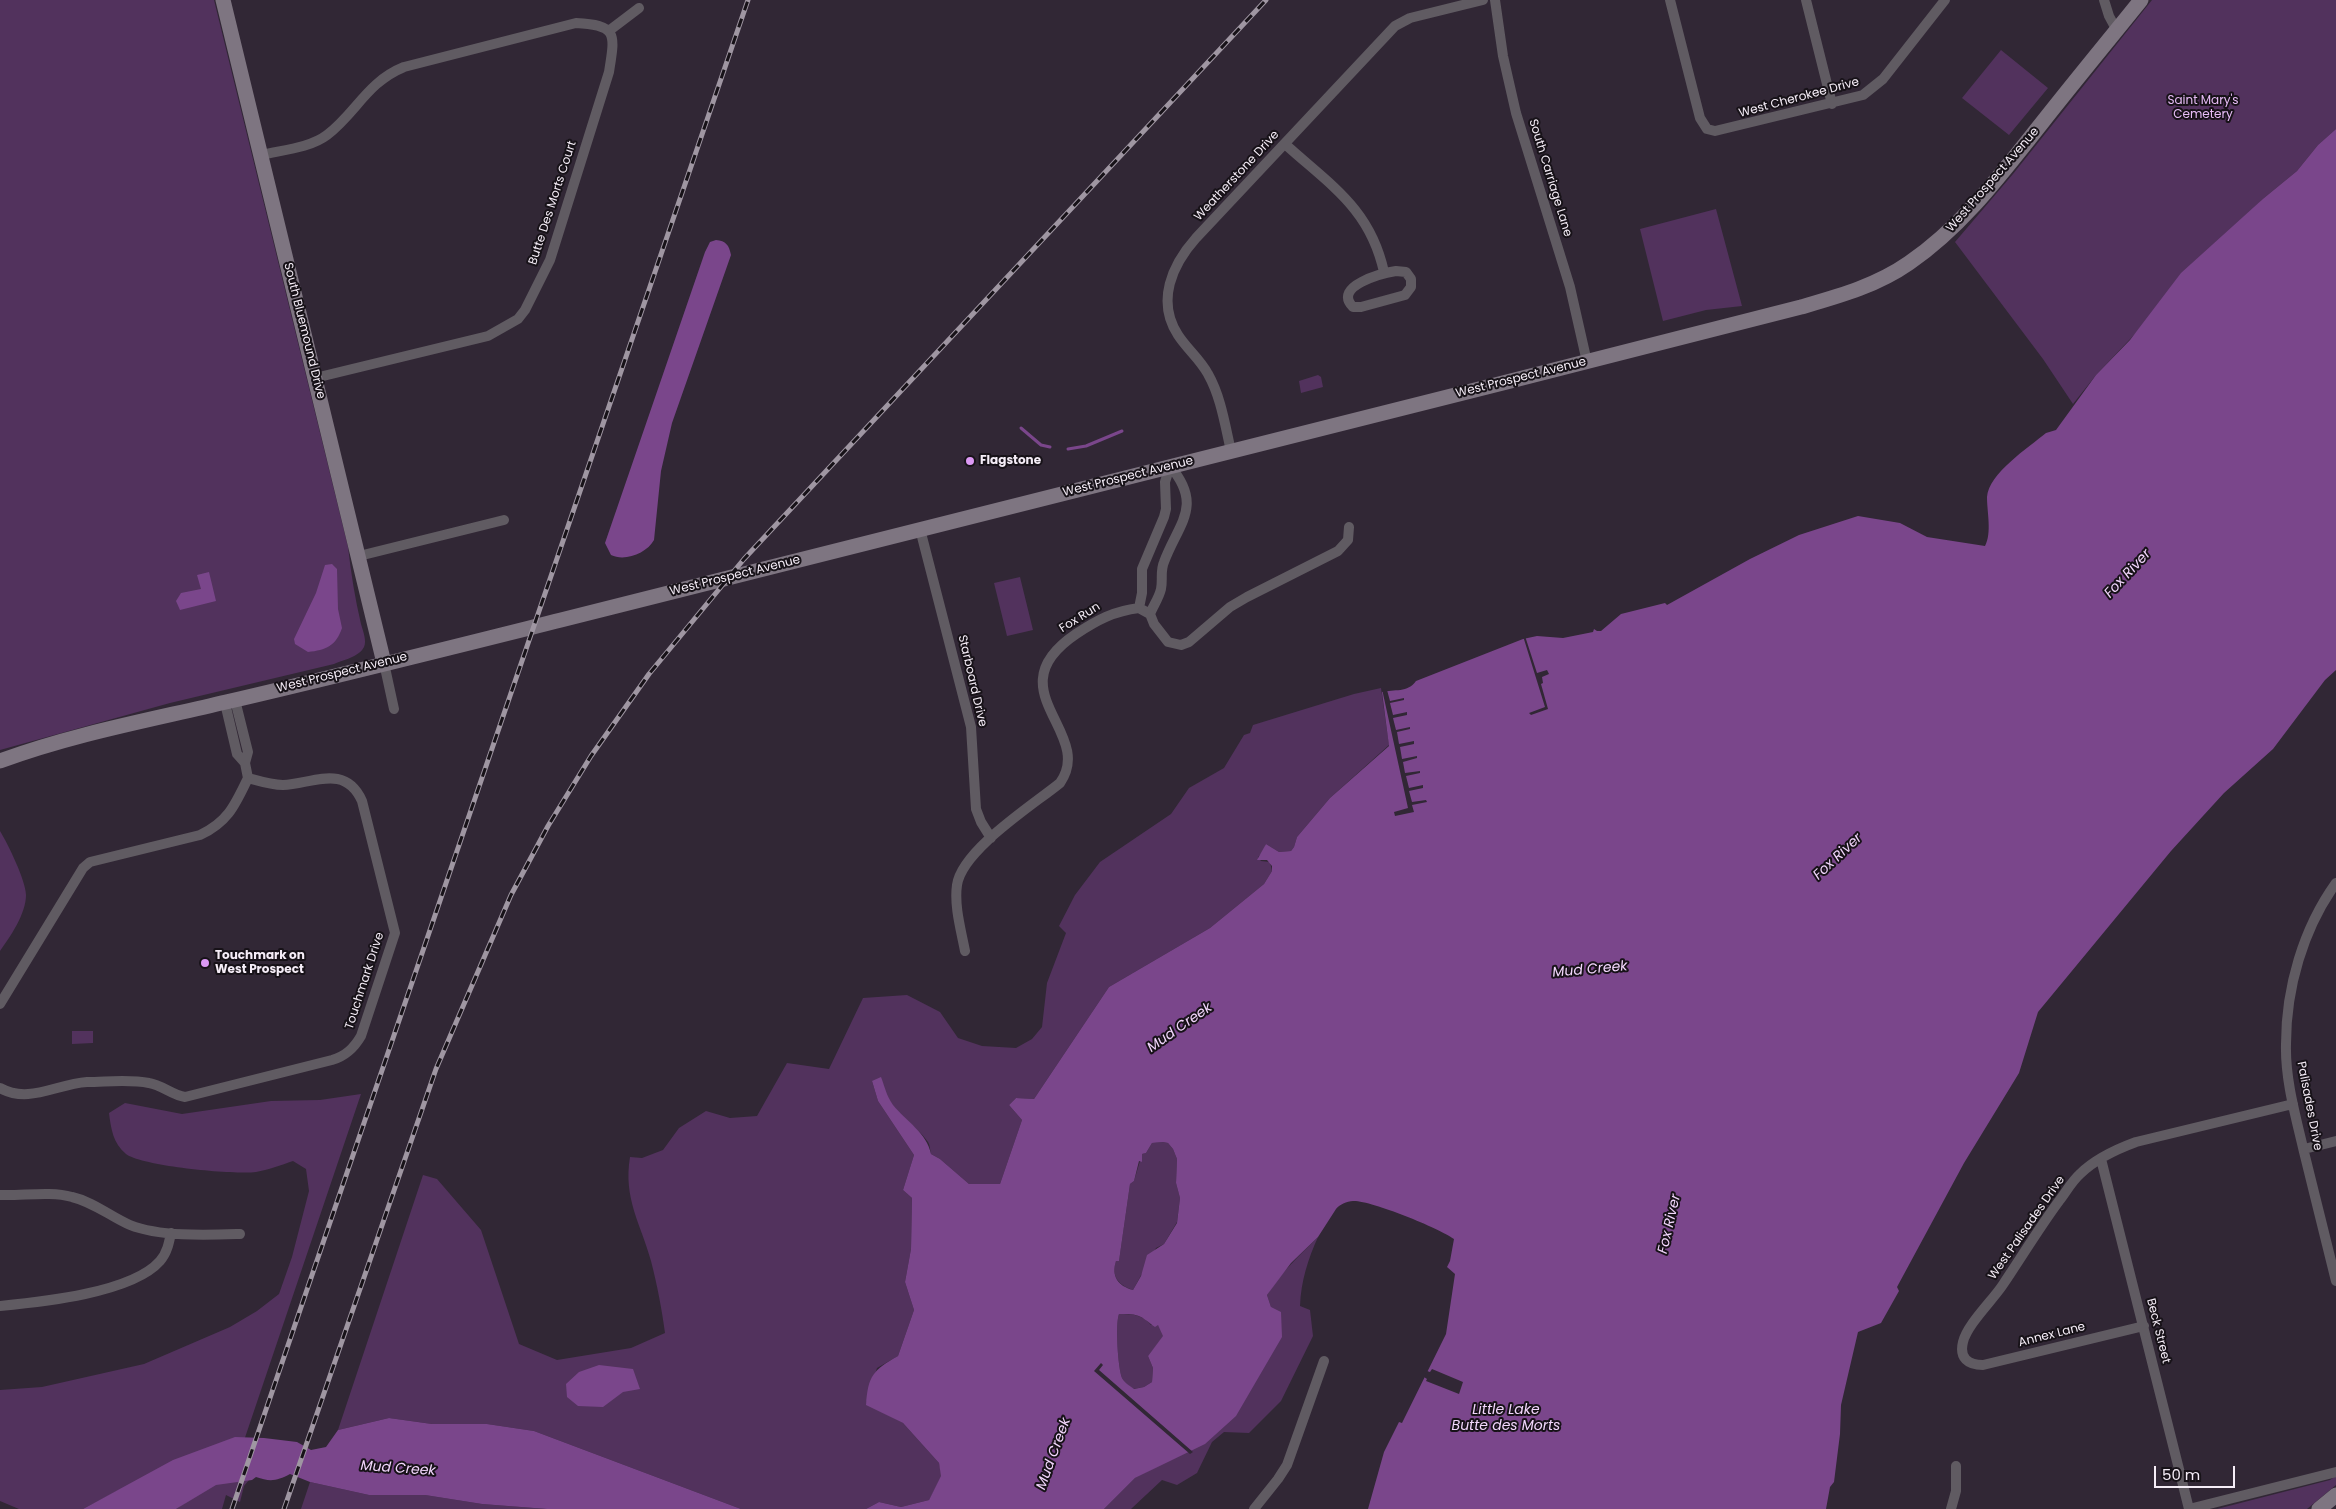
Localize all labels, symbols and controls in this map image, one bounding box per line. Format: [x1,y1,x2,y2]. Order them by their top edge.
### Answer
street label: West Cherokee Drive [1737,75,1861,121]
park label: Saint Mary's Cemetery [2167,94,2239,122]
street label: South Carriage Lane [1525,117,1575,239]
street label: West Prospect Avenue [1944,125,2042,235]
street label: Weatherstone Drive [1192,128,1282,224]
street label: Butte Des Morts Court [526,139,580,267]
street label: South Bluemound Drive [280,261,328,401]
street label: West Prospect Avenue [1454,355,1588,401]
place label: Flagstone [980,454,1041,468]
street label: West Prospect Avenue [1061,454,1195,500]
marker: Flagstone [964,455,976,467]
water label: Fox River [2101,546,2155,602]
street label: West Prospect Avenue [668,553,802,599]
street label: Fox Run [1057,600,1103,636]
street label: Starboard Drive [954,634,990,728]
street label: West Prospect Avenue [275,650,409,696]
water label: Fox River [1810,830,1866,884]
street label: Touchmark Drive [343,931,387,1031]
place label: Touchmark on West Prospect [215,949,305,977]
marker: Touchmark on West Prospect [199,957,211,969]
water label: Mud Creek [1552,958,1628,982]
water label: Mud Creek [1144,1000,1216,1056]
street label: Palisades Drive [2293,1060,2325,1152]
street label: West Palisades Drive [1986,1173,2068,1283]
water label: Fox River [1655,1193,1685,1255]
street label: Beck Street [2143,1297,2173,1365]
street label: Annex Lane [2017,1320,2087,1350]
water label: Little Lake Butte des Morts [1452,1402,1560,1434]
water label: Mud Creek [1033,1416,1075,1492]
scale bar [2156,1456,2237,1488]
water label: Mud Creek [360,1458,436,1480]
text: 50 m [2162,1464,2200,1485]

